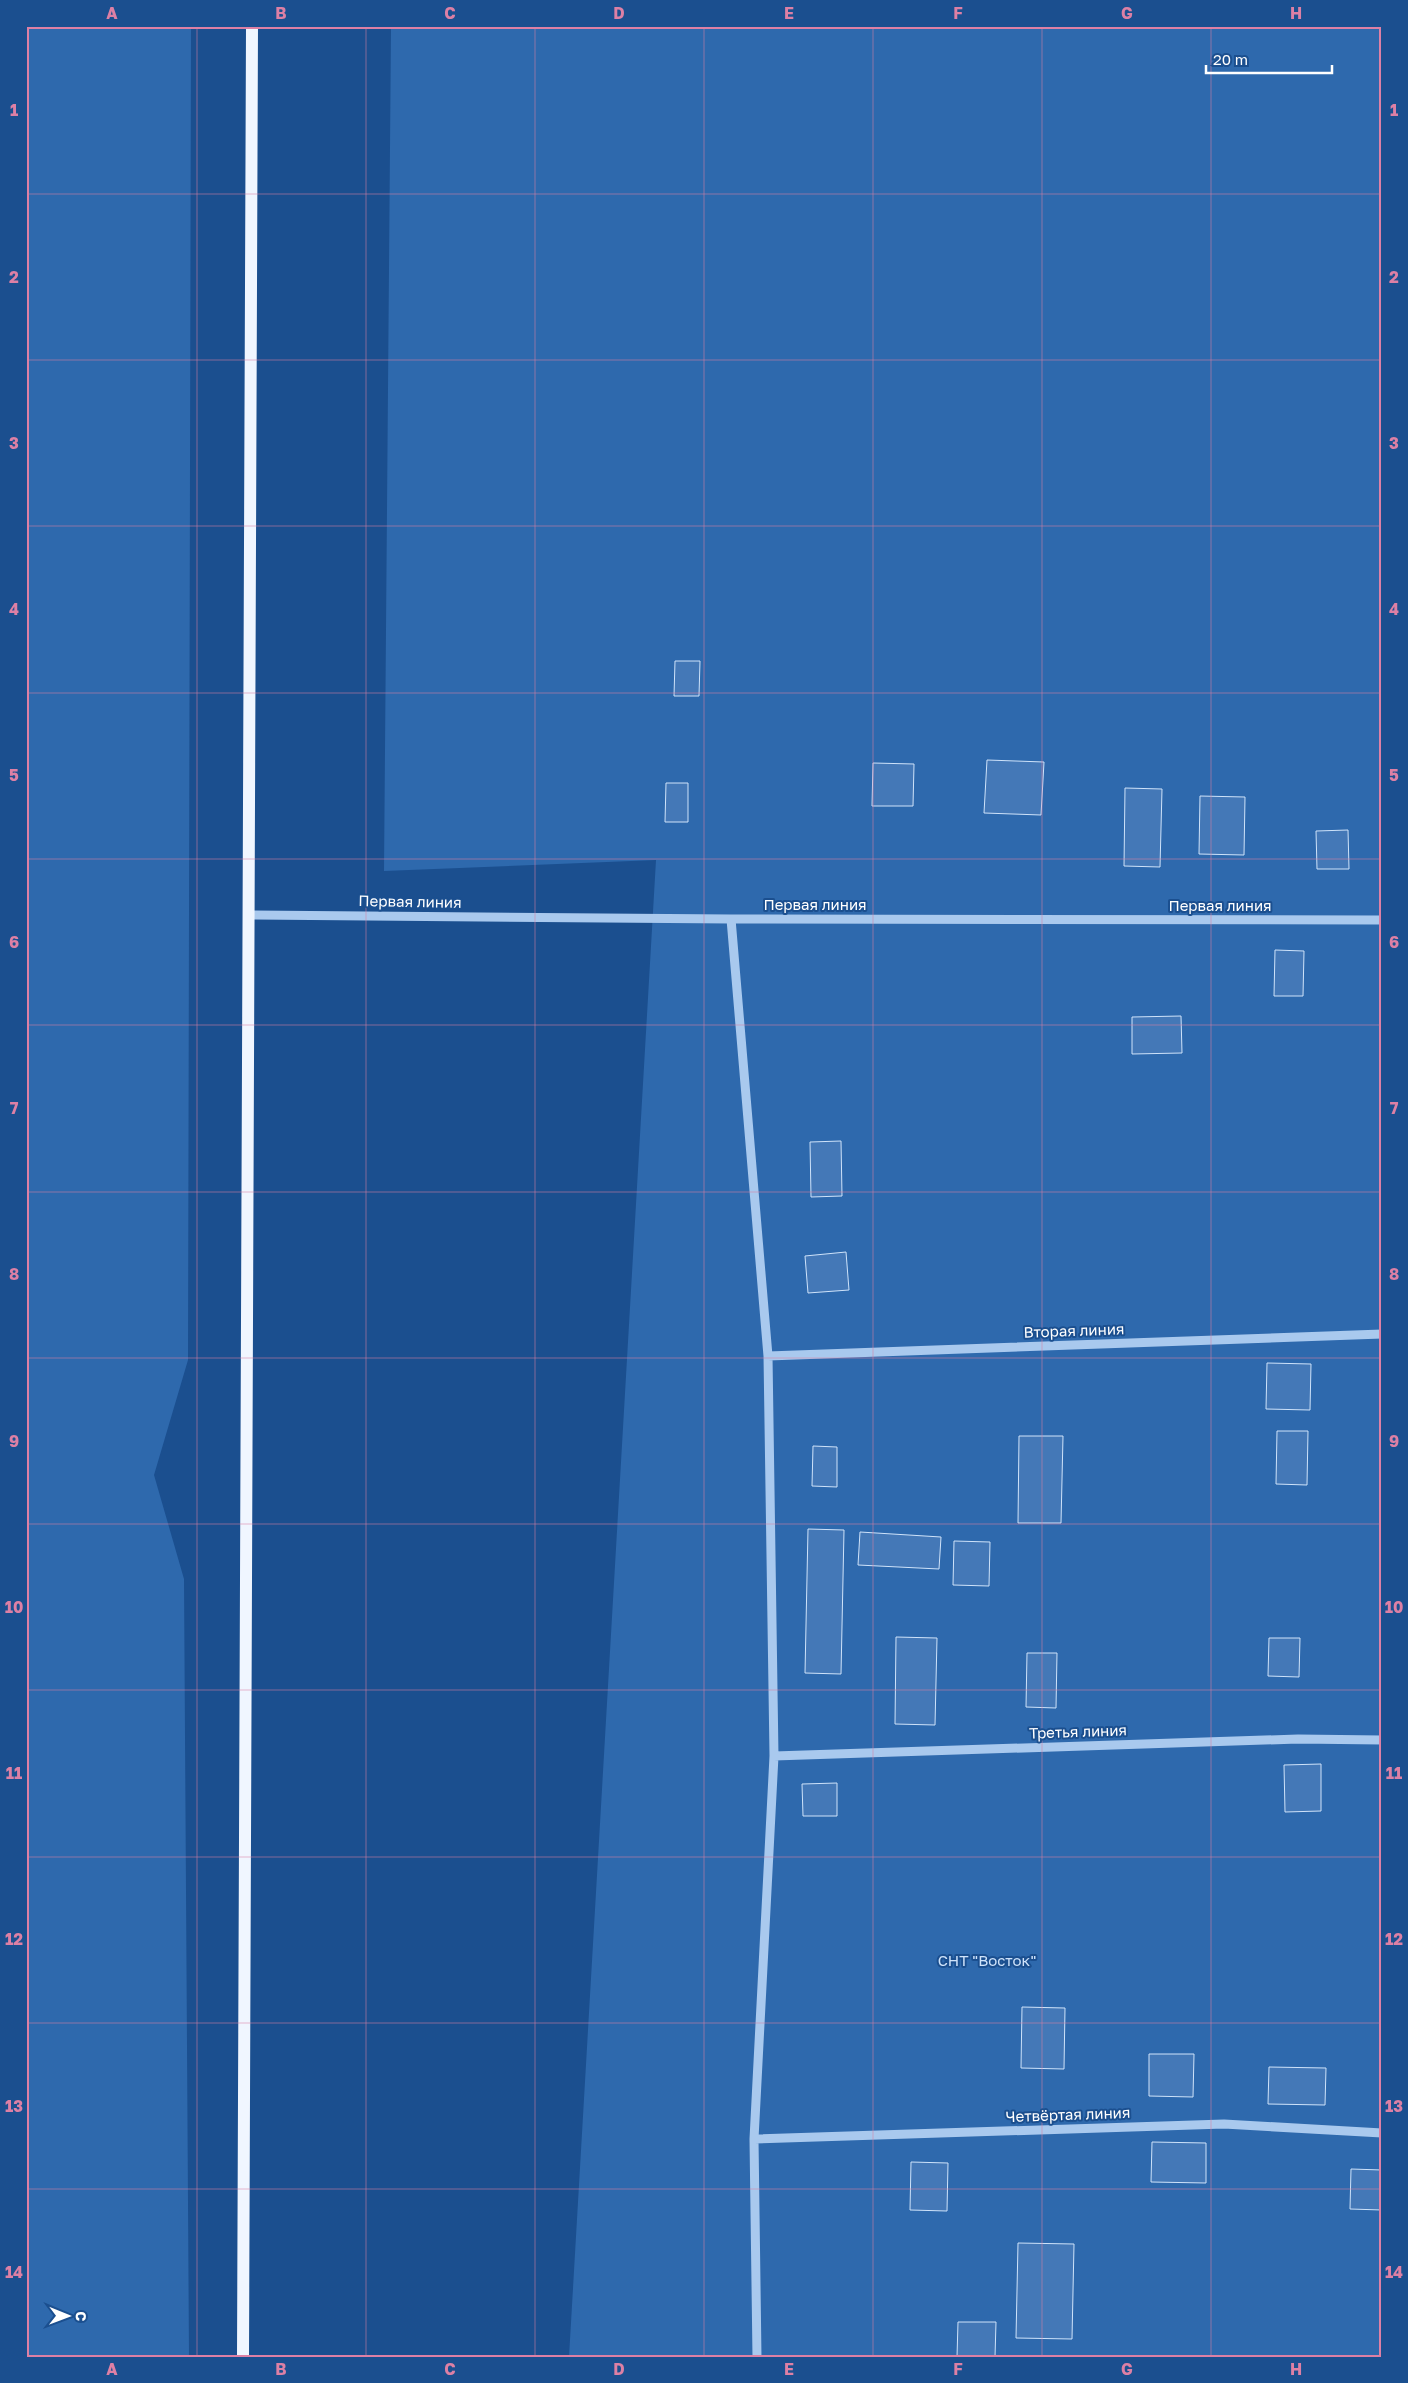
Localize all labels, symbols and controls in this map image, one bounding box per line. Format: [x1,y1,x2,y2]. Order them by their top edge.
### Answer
text: A [106,3,118,23]
text: B [275,3,287,23]
text: C [444,3,456,23]
text: D [613,3,625,23]
text: E [784,3,794,23]
text: F [953,3,963,23]
text: G [1121,3,1133,23]
text: H [1290,3,1302,23]
scale bar [1206,42,1332,74]
text: 20 m [1213,50,1248,68]
text: 1 [10,100,18,120]
text: 1 [1390,100,1398,120]
text: 2 [9,267,19,287]
text: 2 [1389,267,1399,287]
text: 3 [9,433,19,453]
text: 3 [1389,433,1399,453]
text: 4 [9,599,19,619]
text: 4 [1389,599,1399,619]
text: 5 [9,765,19,785]
text: 5 [1389,765,1399,785]
street label: Первая линия [358,891,462,911]
street label: Первая линия [763,895,867,913]
street label: Первая линия [1168,896,1272,914]
text: 6 [9,932,19,952]
text: 6 [1389,932,1399,952]
text: 7 [10,1098,19,1118]
text: 7 [1390,1098,1399,1118]
text: 8 [9,1264,19,1284]
text: 8 [1389,1264,1399,1284]
street label: Вторая линия [1023,1319,1125,1341]
text: 9 [9,1431,19,1451]
text: 9 [1389,1431,1399,1451]
text: 10 [5,1597,23,1617]
text: 10 [1385,1597,1403,1617]
street label: Третья линия [1029,1720,1127,1742]
text: 11 [6,1763,22,1783]
text: 11 [1386,1763,1402,1783]
text: 12 [5,1929,23,1949]
text: 12 [1385,1929,1403,1949]
park label: СНТ "Восток" [938,1951,1036,1969]
text: 13 [5,2096,23,2116]
text: 13 [1385,2096,1403,2116]
street label: Четвёртая линия [1005,2103,1131,2125]
text: 14 [5,2262,23,2282]
text: 14 [1385,2262,1403,2282]
north arrow [42,2290,92,2340]
text: С [73,2311,90,2321]
text: A [106,2359,118,2379]
text: B [275,2359,287,2379]
text: C [444,2359,456,2379]
text: D [613,2359,625,2379]
text: E [784,2359,794,2379]
text: F [953,2359,963,2379]
text: G [1121,2359,1133,2379]
text: H [1290,2359,1302,2379]

